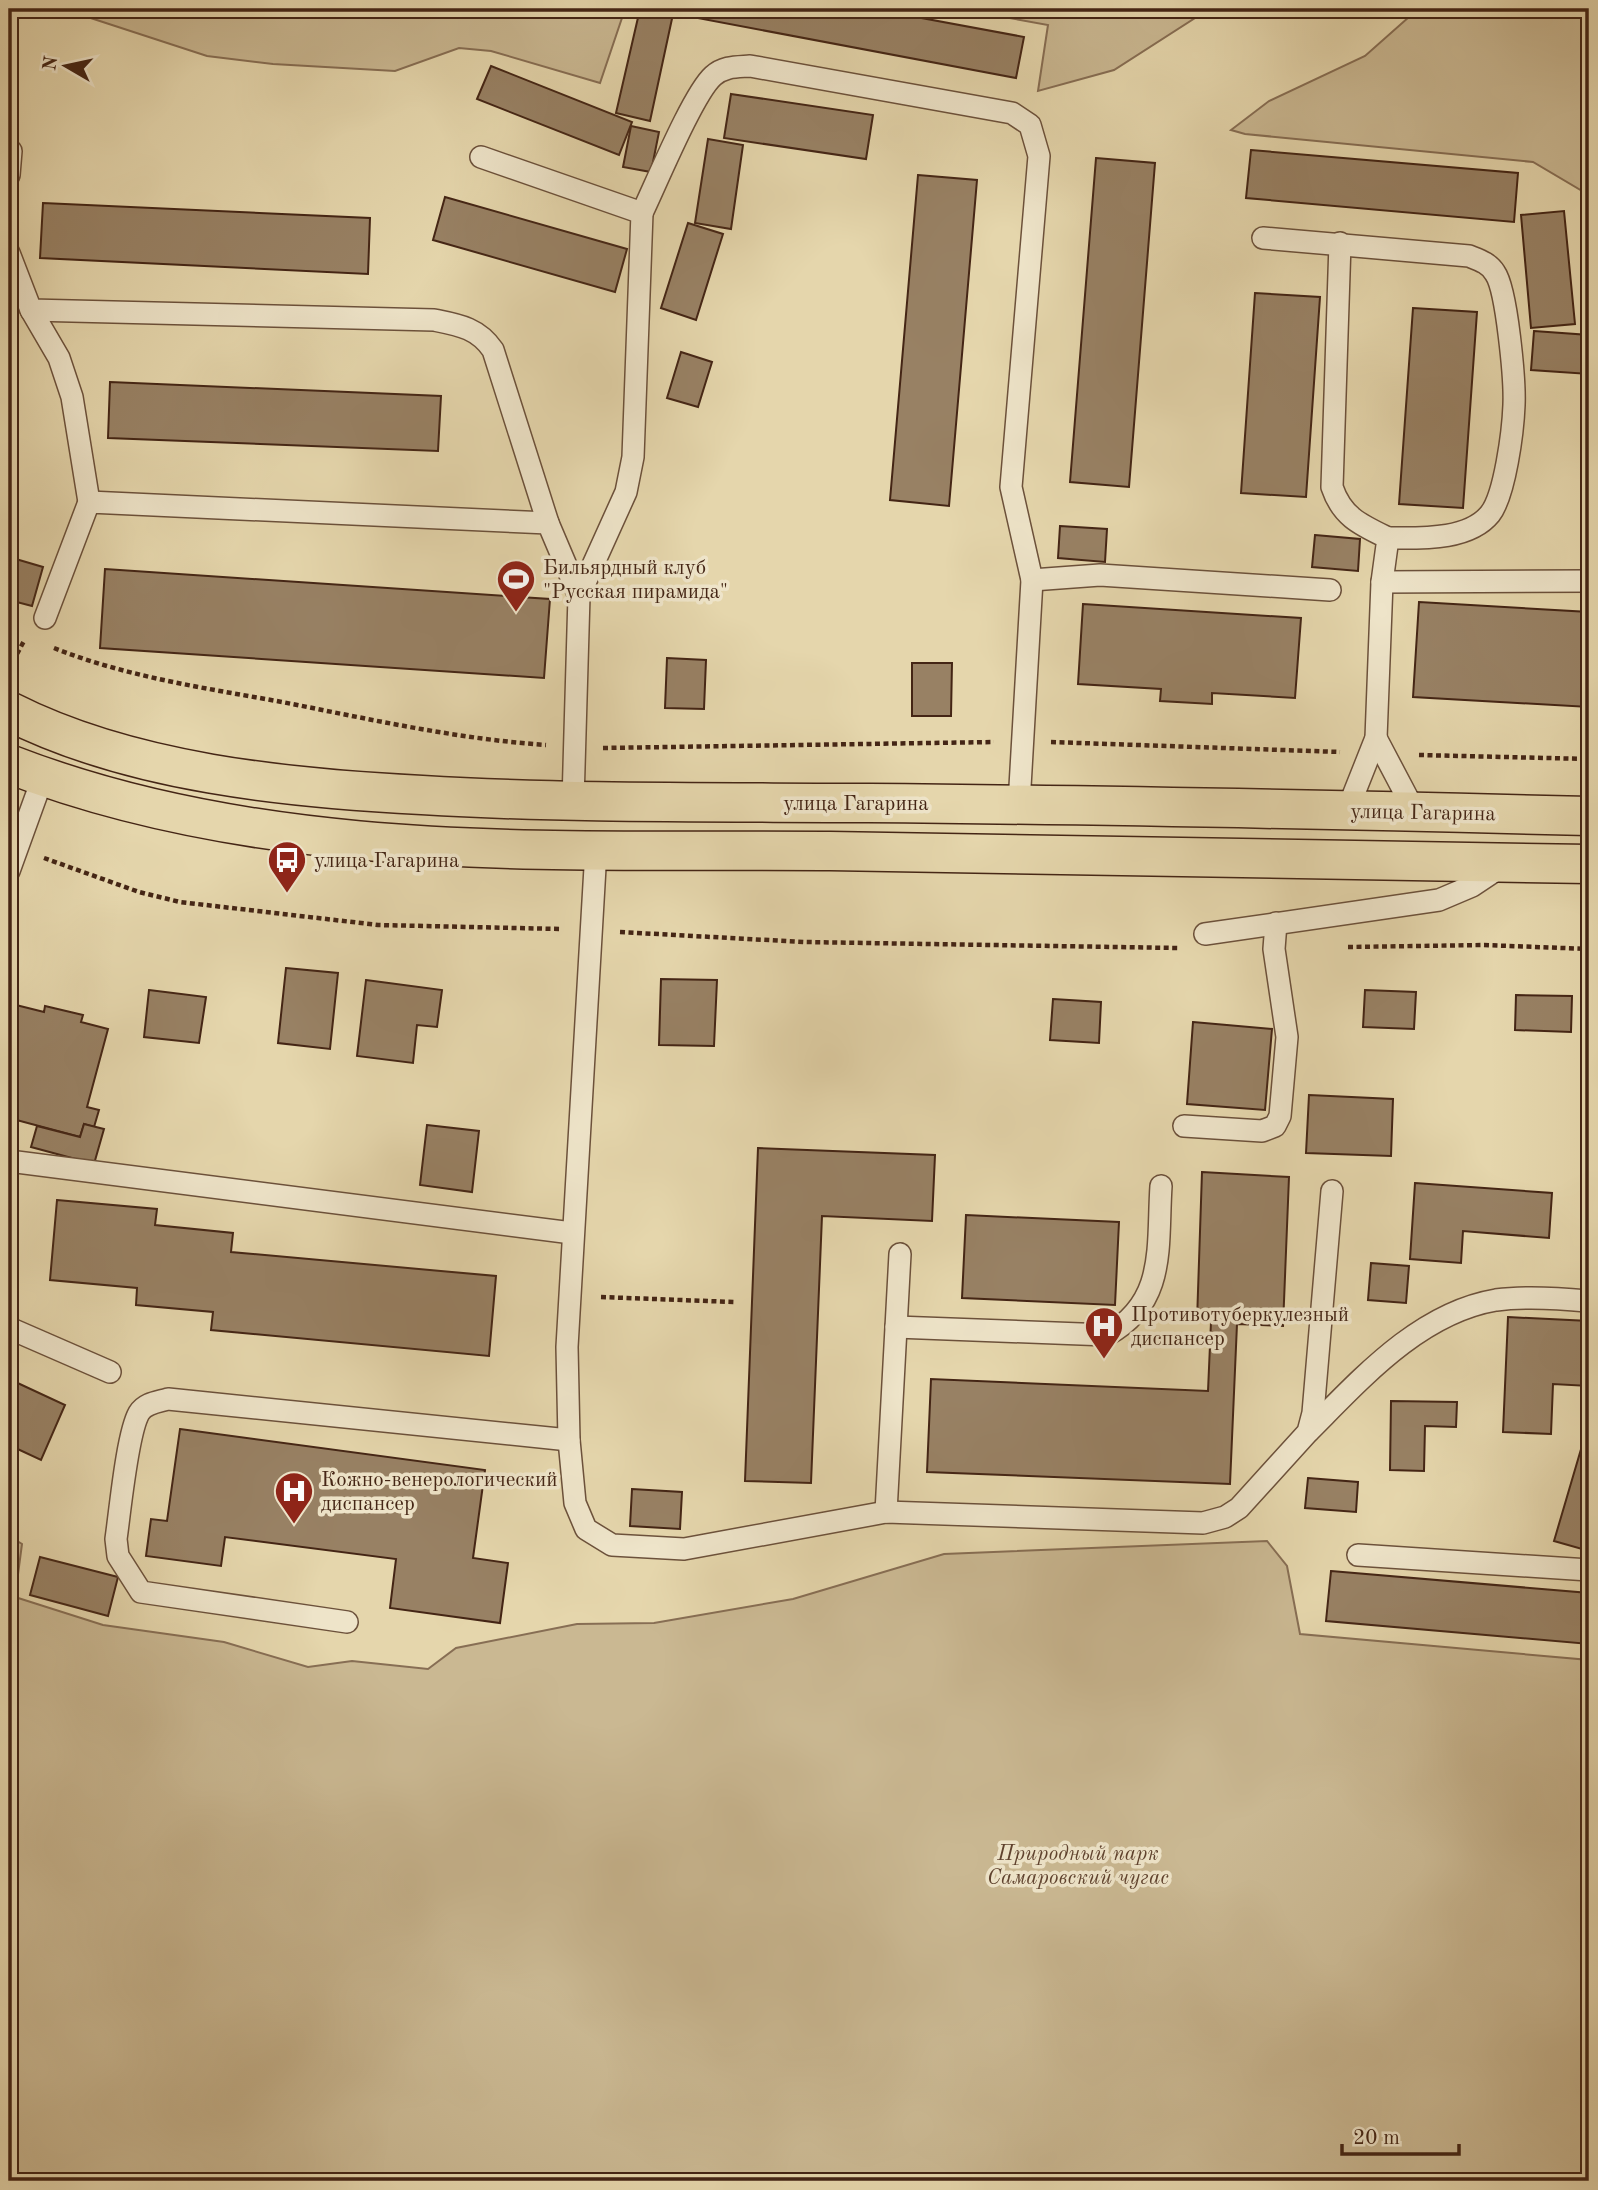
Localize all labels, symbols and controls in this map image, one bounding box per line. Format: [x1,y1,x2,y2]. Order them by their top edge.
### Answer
north arrow [32,32,102,102]
text: N [41,55,62,72]
sports icon: Бильярдный клуб "Русская пирамида" [495,558,537,613]
place label: Бильярдный клуб "Русская пирамида" [543,558,728,603]
street label: улица Гагарина [783,794,929,815]
street label: улица Гагарина [1350,802,1496,825]
bus stop icon: улица Гагарина [266,839,308,894]
place label: улица Гагарина [314,851,459,872]
hospital icon: Противотуберкулезный диспансер [1083,1305,1125,1360]
place label: Противотуберкулезный диспансер [1131,1305,1349,1350]
hospital icon: Кожно-венерологический диспансер [273,1470,315,1525]
place label: Кожно-венерологический диспансер [321,1470,558,1515]
park label: Природный парк Самаровский чугас [987,1844,1169,1889]
scale bar [1342,2113,1460,2157]
text: 20 m [1353,2128,1400,2149]

